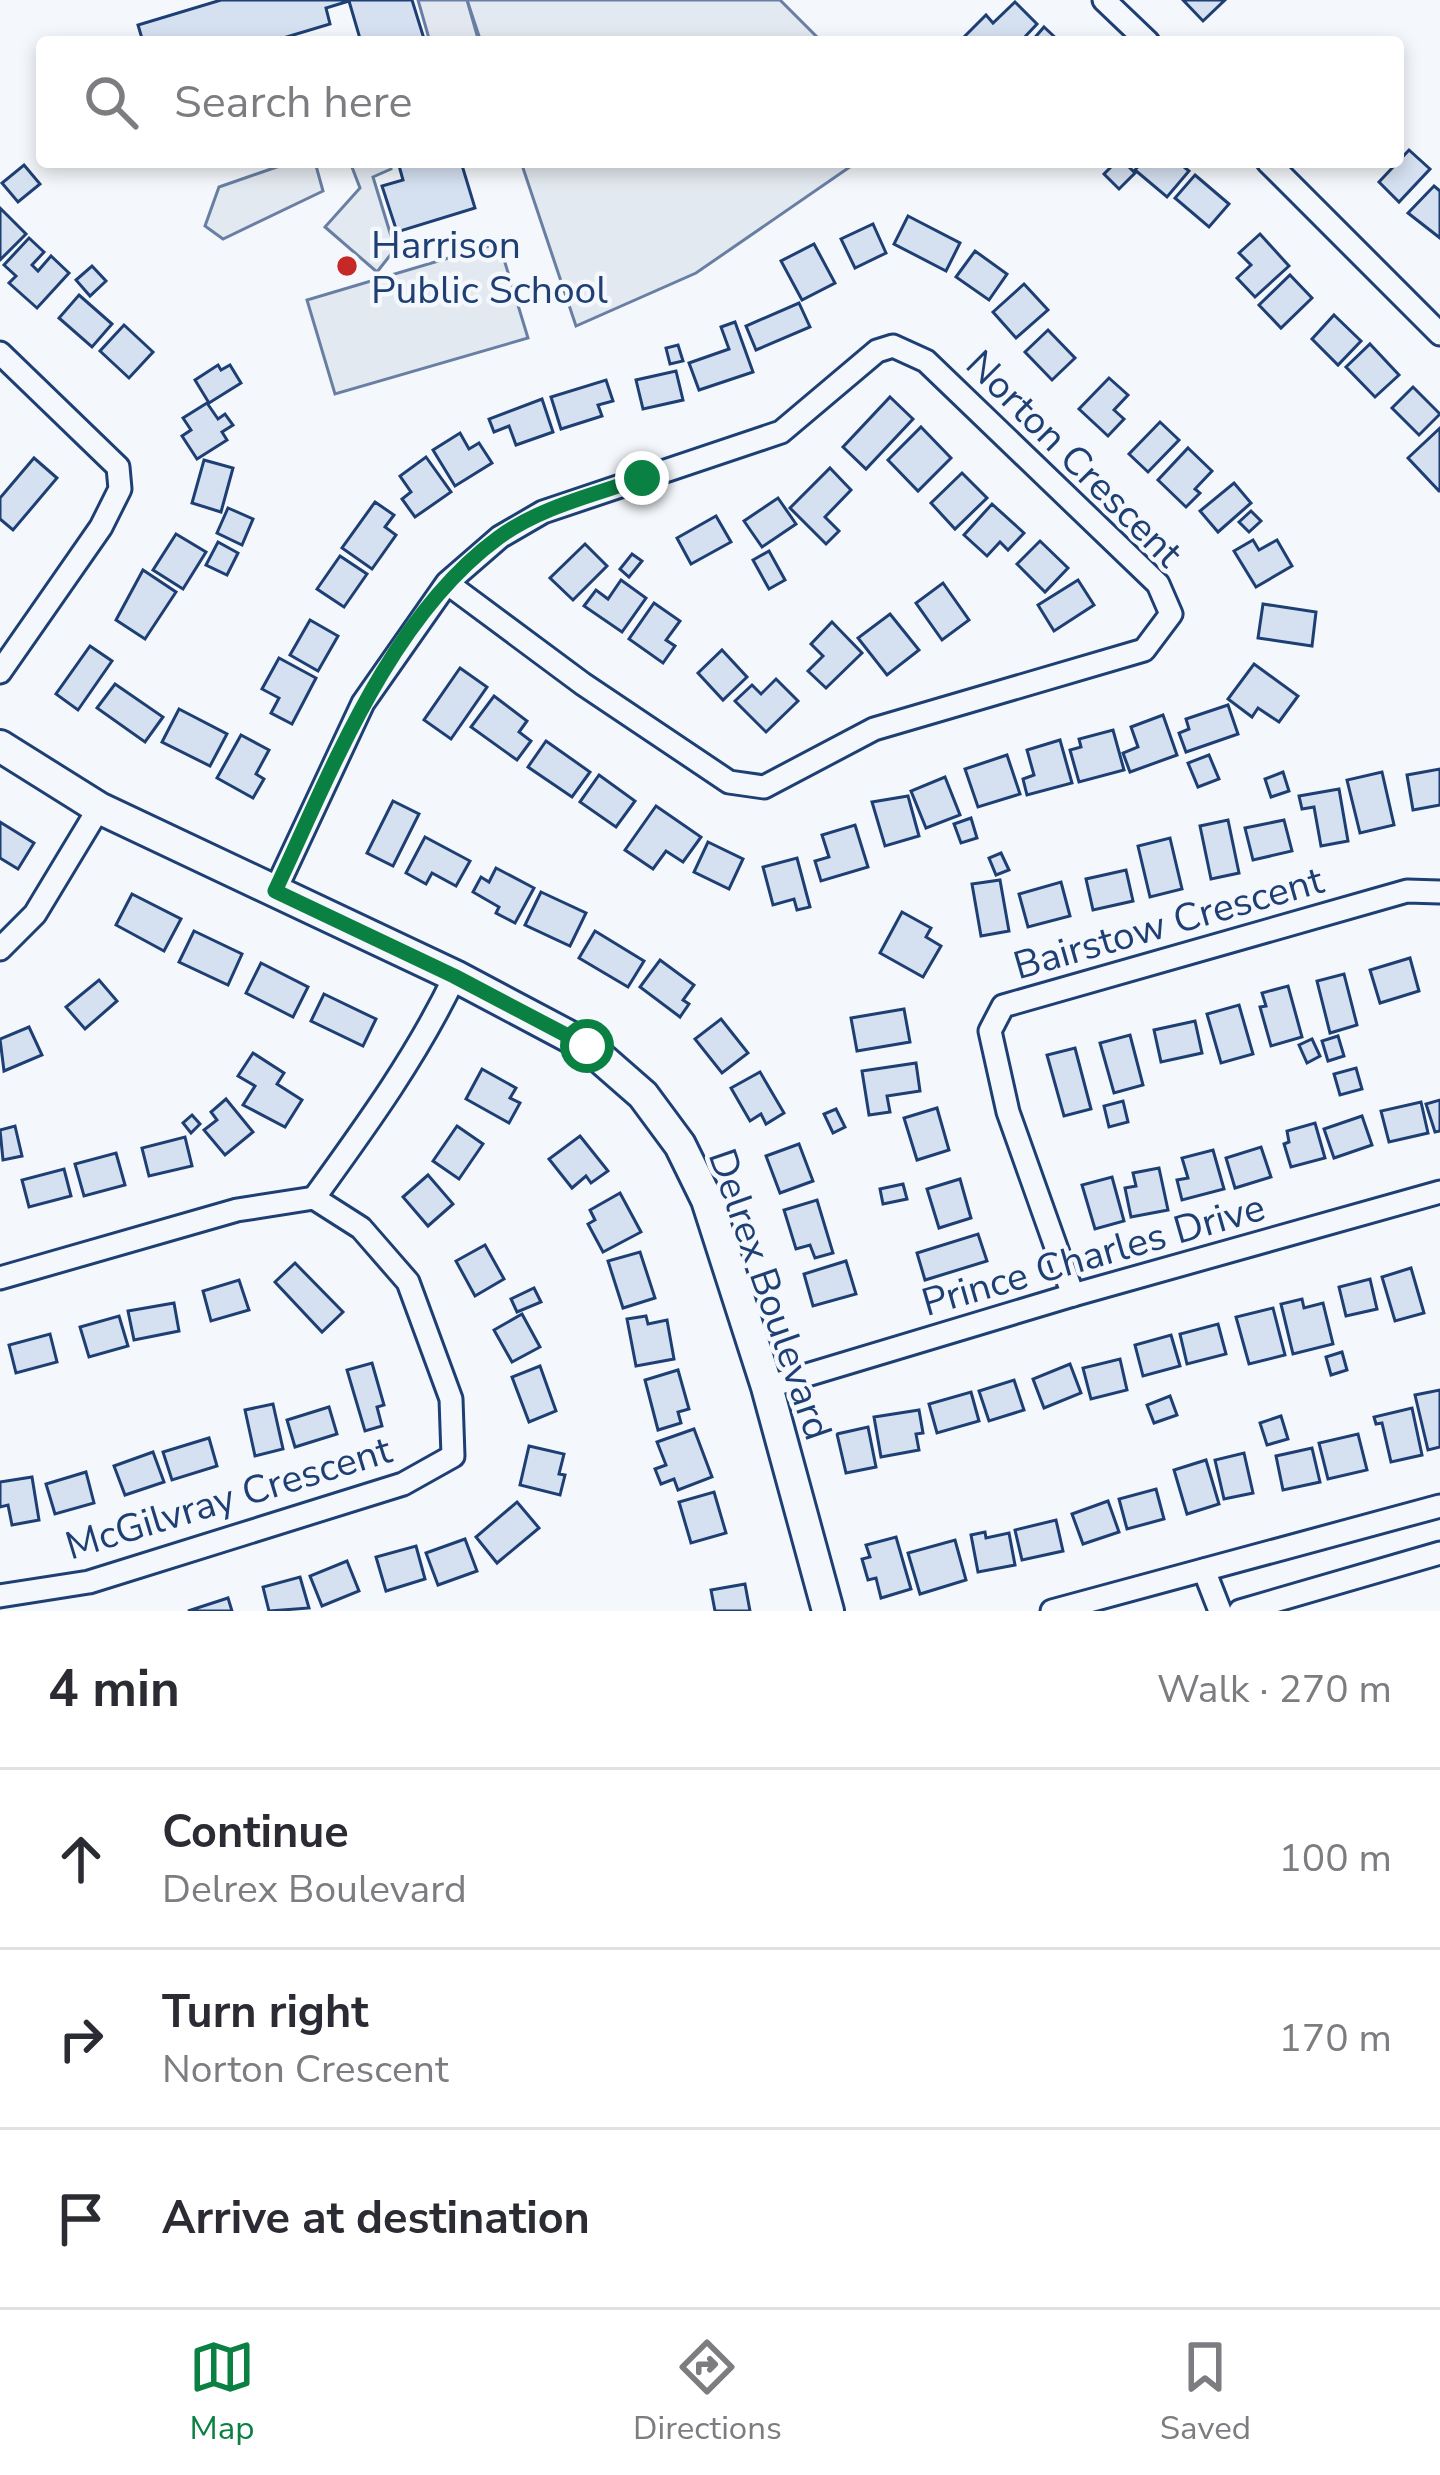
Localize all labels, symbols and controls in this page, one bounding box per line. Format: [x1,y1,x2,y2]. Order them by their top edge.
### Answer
search box [36,36,1404,168]
icon: search [78,69,144,135]
text: Search here [174,72,413,133]
place label: Harrison Public School [371,219,608,317]
marker: Harrison Public School [334,253,360,279]
street label: Norton Crescent [954,339,1194,579]
route end [615,451,669,505]
street label: Bairstow Crescent [1007,854,1330,993]
route start [560,1019,614,1073]
street label: Delrex Boulevard [695,1142,844,1447]
street label: Prince Charles Drive [916,1181,1271,1330]
street label: McGilvray Crescent [59,1424,398,1573]
text: 4 min [48,1654,180,1724]
text: Walk · 270 m [1157,1663,1392,1716]
text: Continue [162,1802,349,1863]
icon: ahead [48,1826,114,1892]
text: 100 m [1278,1832,1392,1885]
text: Delrex Boulevard [162,1863,467,1916]
text: Turn right [162,1982,369,2043]
icon: right [48,2006,114,2072]
text: 170 m [1278,2012,1392,2065]
text: Norton Crescent [162,2043,449,2096]
icon: arrive [48,2186,114,2252]
text: Arrive at destination [162,2188,590,2249]
tab: Map [189,2334,255,2451]
tab: Directions [633,2334,782,2451]
tab: Saved [1160,2334,1251,2451]

